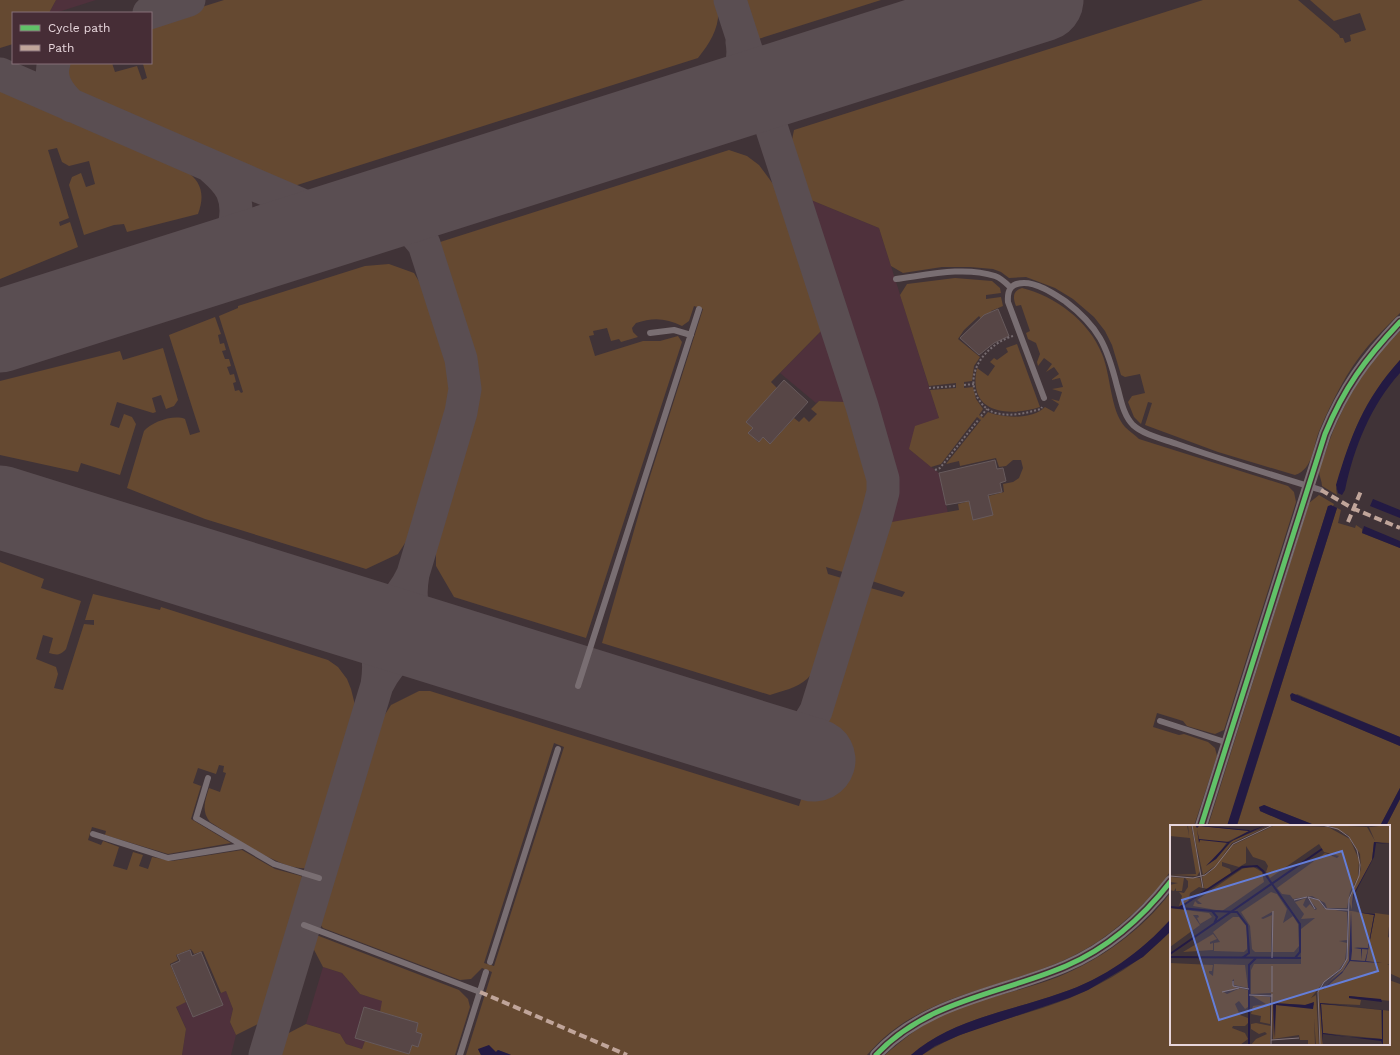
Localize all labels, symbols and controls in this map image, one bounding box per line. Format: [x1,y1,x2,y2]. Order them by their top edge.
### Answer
legend [12,12,152,64]
text: Cycle path [48,21,110,35]
text: Path [48,41,74,55]
inset map [1170,825,1390,1045]

